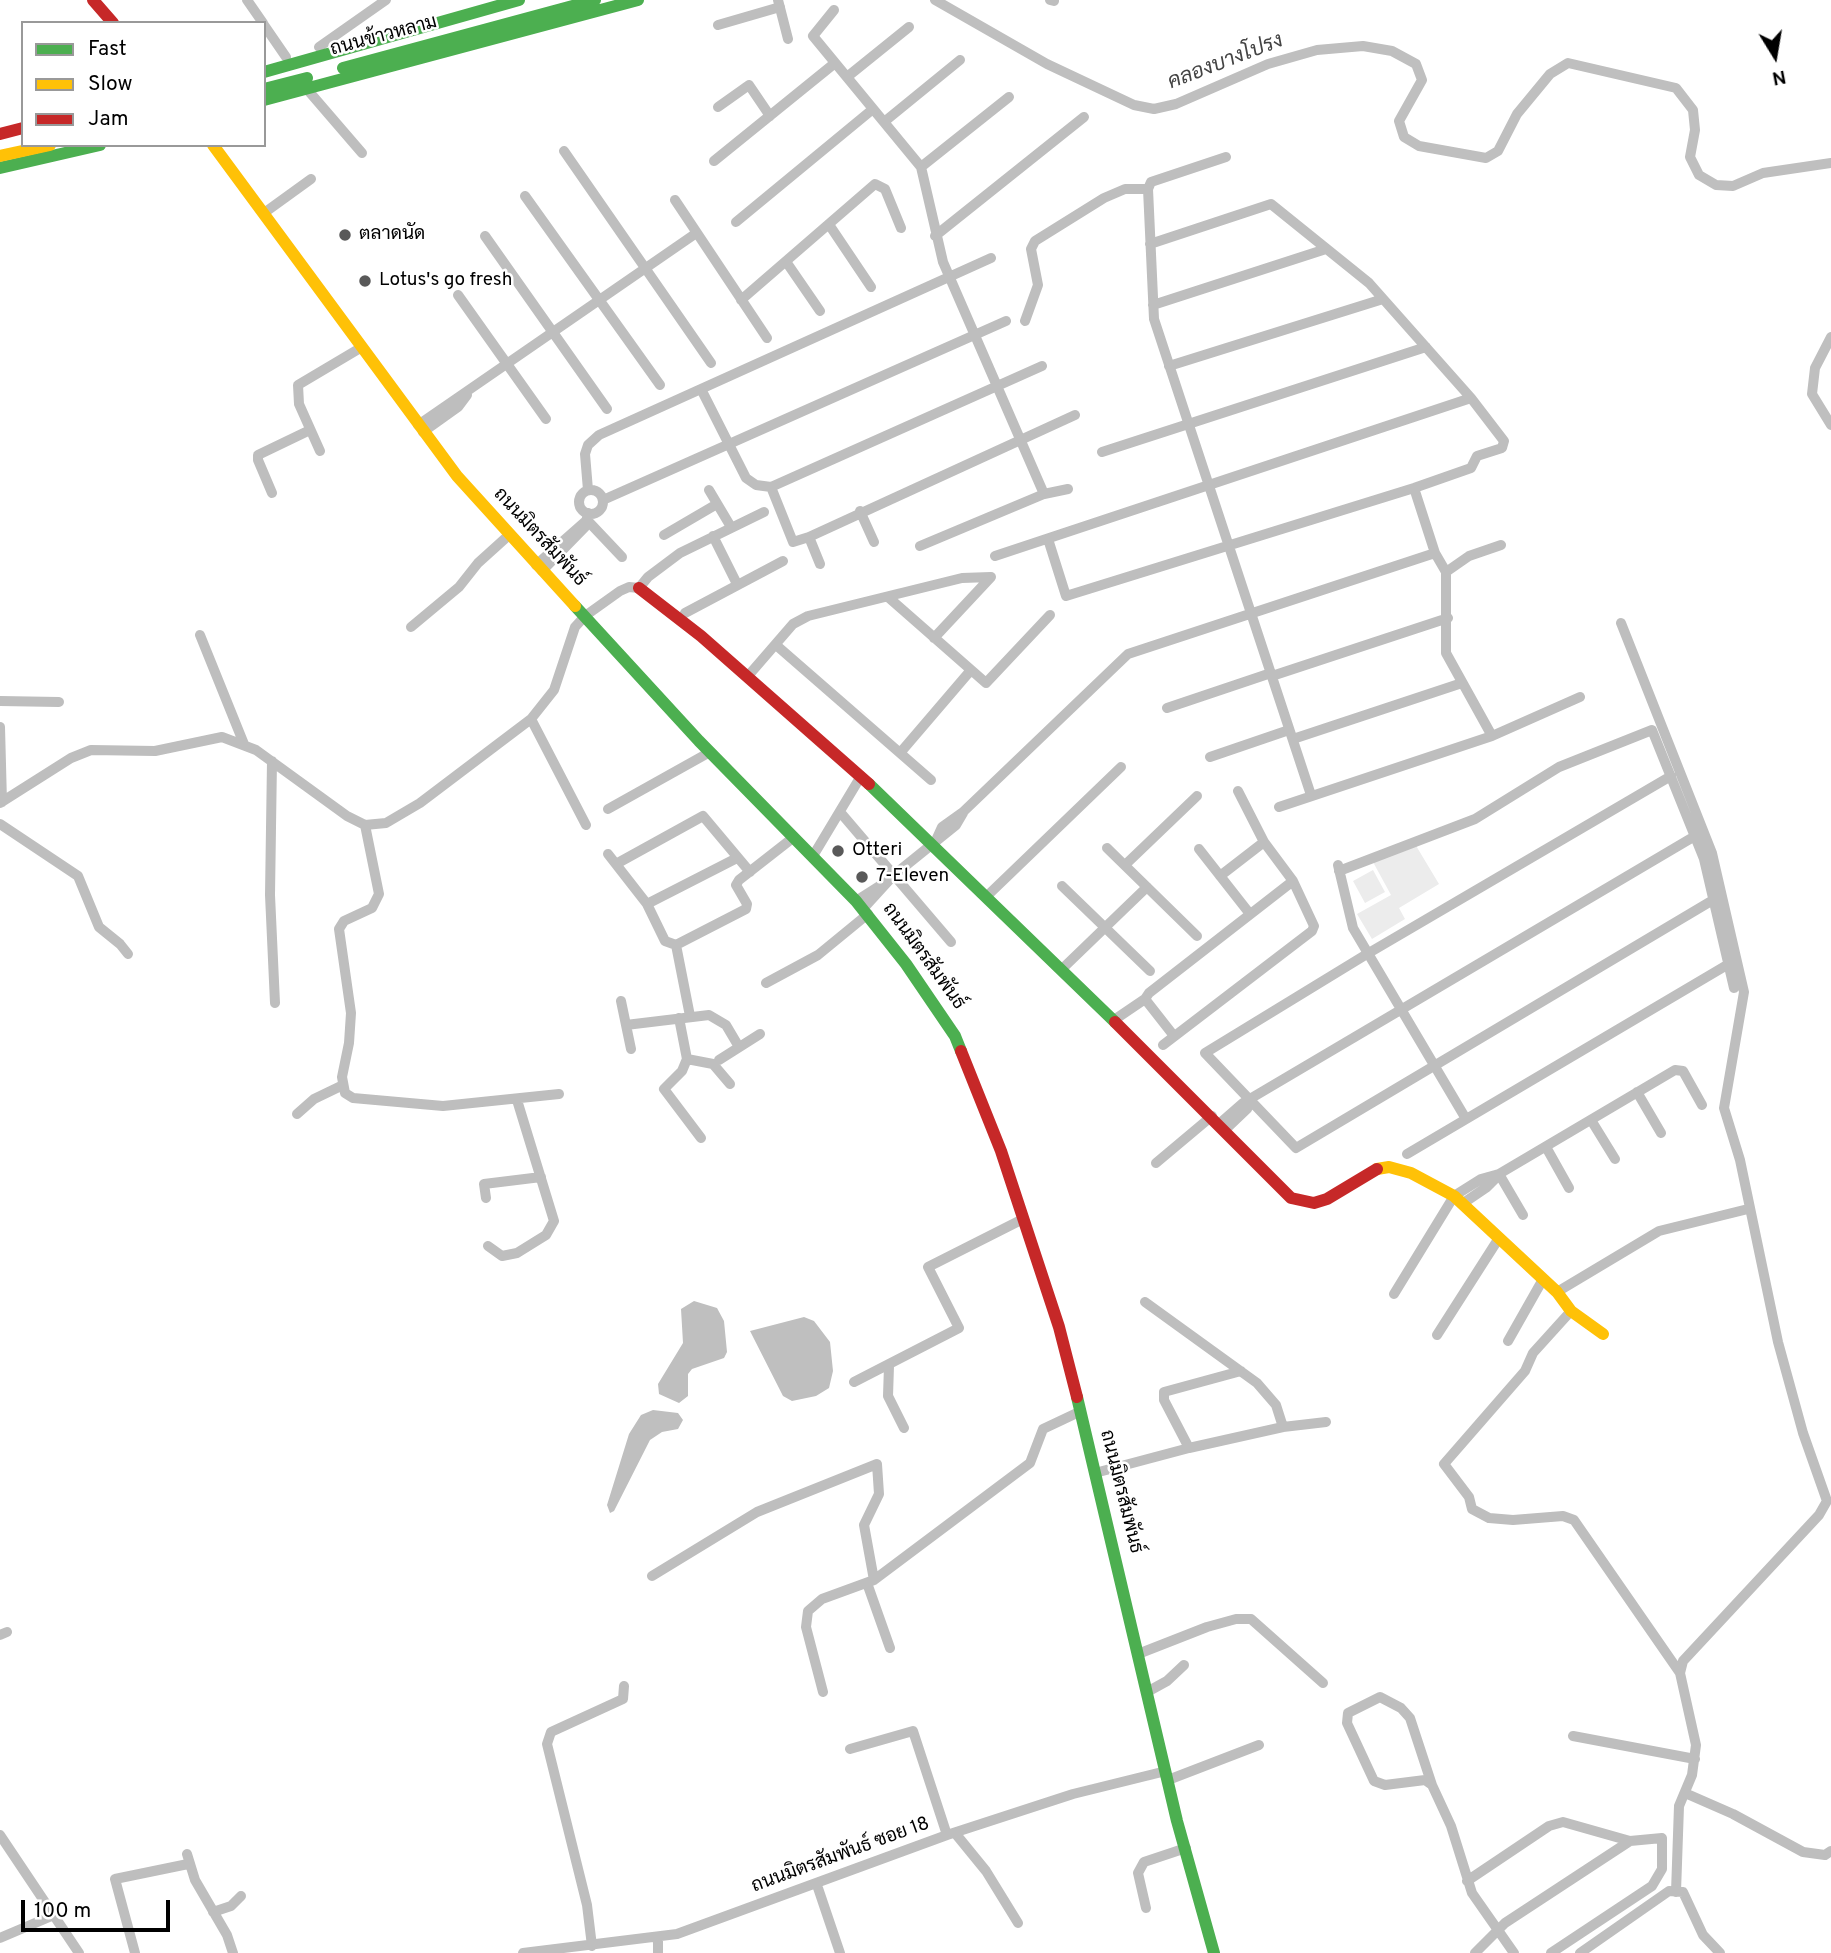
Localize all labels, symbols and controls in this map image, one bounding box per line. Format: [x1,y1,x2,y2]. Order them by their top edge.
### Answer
street label: ถนนข้าวหลาม [328,12,440,62]
legend [21,21,266,147]
north arrow [1740,21,1810,91]
water label: คลองบางโปรง [1165,29,1287,97]
text: Fast [88,36,127,63]
text: N [1770,64,1788,90]
text: Slow [88,71,133,98]
text: Jam [88,106,129,133]
place label: ตลาดนัด [359,224,425,246]
marker: ตลาดนัด [337,227,353,243]
place label: Lotus's go fresh [379,270,512,292]
marker: Lotus's go fresh [357,273,373,289]
street label: ถนนมิตรสัมพันธ์ [488,484,590,592]
place label: Otteri [852,840,902,862]
marker: Otteri [830,843,846,859]
place label: 7-Eleven [876,866,949,888]
marker: 7-Eleven [854,869,870,885]
street label: ถนนมิตรสัมพันธ์ [877,899,969,1015]
street label: ถนนมิตรสัมพันธ์ [1094,1428,1146,1556]
street label: ถนนมิตรสัมพันธ์ ซอย 18 [749,1813,933,1899]
scale bar [24,1886,173,1930]
text: 100 m [34,1898,91,1925]

